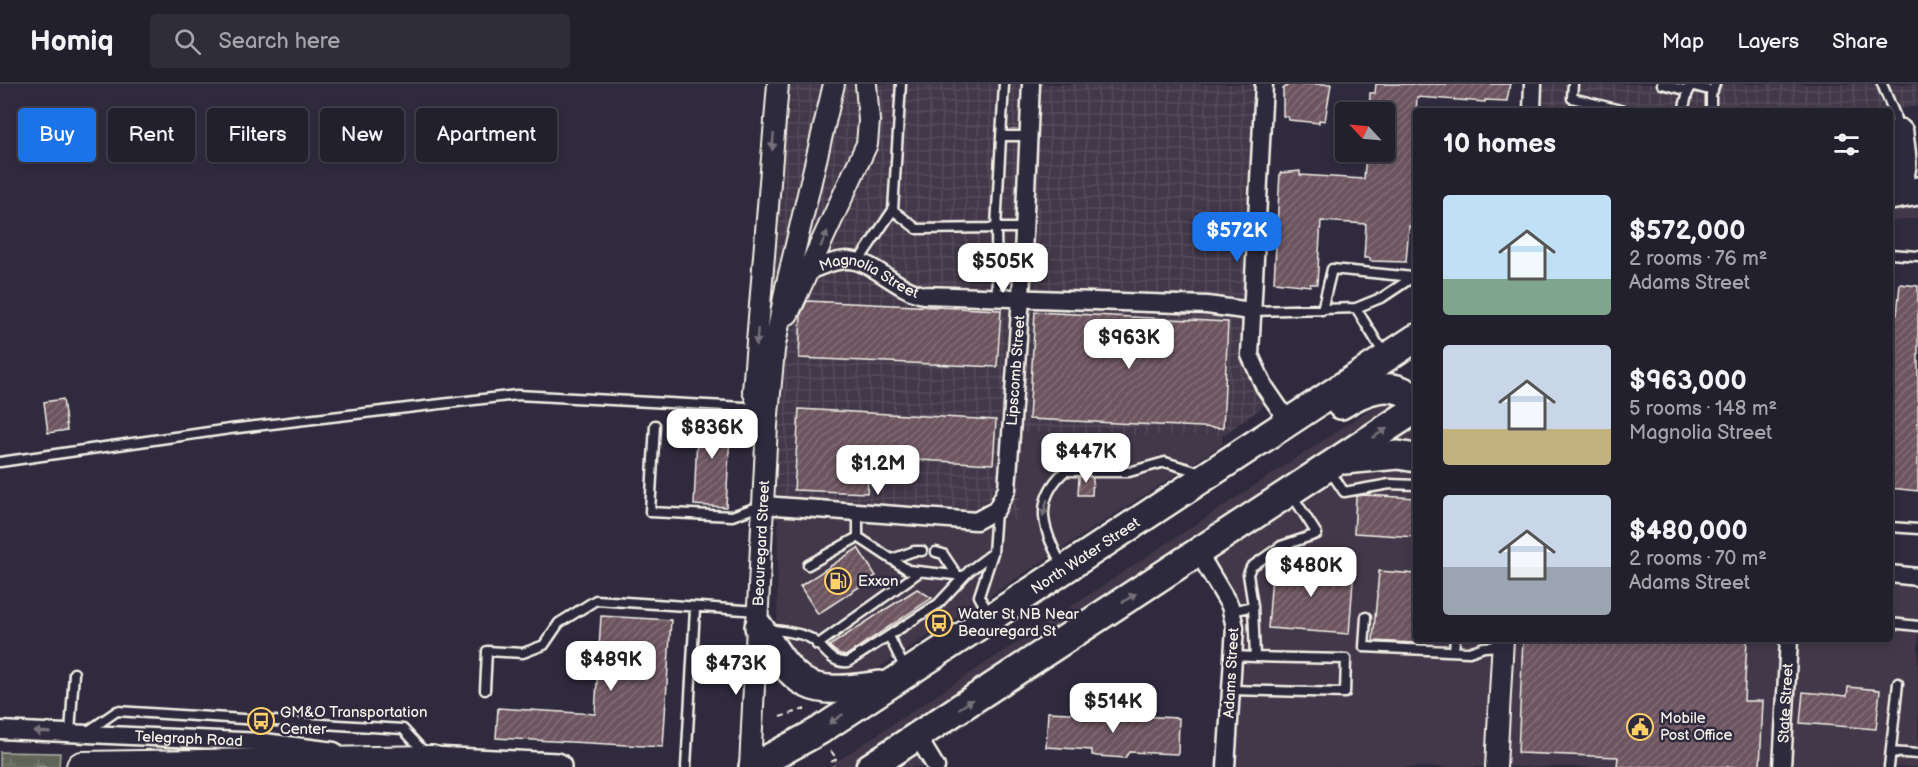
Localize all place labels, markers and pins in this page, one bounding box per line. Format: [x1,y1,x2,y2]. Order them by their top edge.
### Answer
pin: $572K [1195,212,1279,263]
pin: $505K [961,243,1045,294]
pin: $963K [1087,319,1171,370]
pin: $836K [670,409,754,460]
pin: $447K [1044,433,1128,484]
pin: $1.2M [836,445,920,496]
pin: $480K [1269,547,1353,598]
fuel station icon: Exxon [823,566,853,596]
place label: Exxon [858,572,898,591]
place label: Water St NB Near Beauregard St [958,605,1080,641]
bus stop icon: Water St NB Near Beauregard St [924,608,954,638]
pin: $489K [569,641,653,692]
pin: $473K [694,645,778,696]
pin: $514K [1071,683,1155,734]
place label: GM&O Transportation Center [280,703,427,739]
bus stop icon: GM&O Transportation Center [246,706,276,736]
place label: Mobile Post Office [1660,709,1733,745]
public building icon: Mobile Post Office [1625,712,1655,742]

